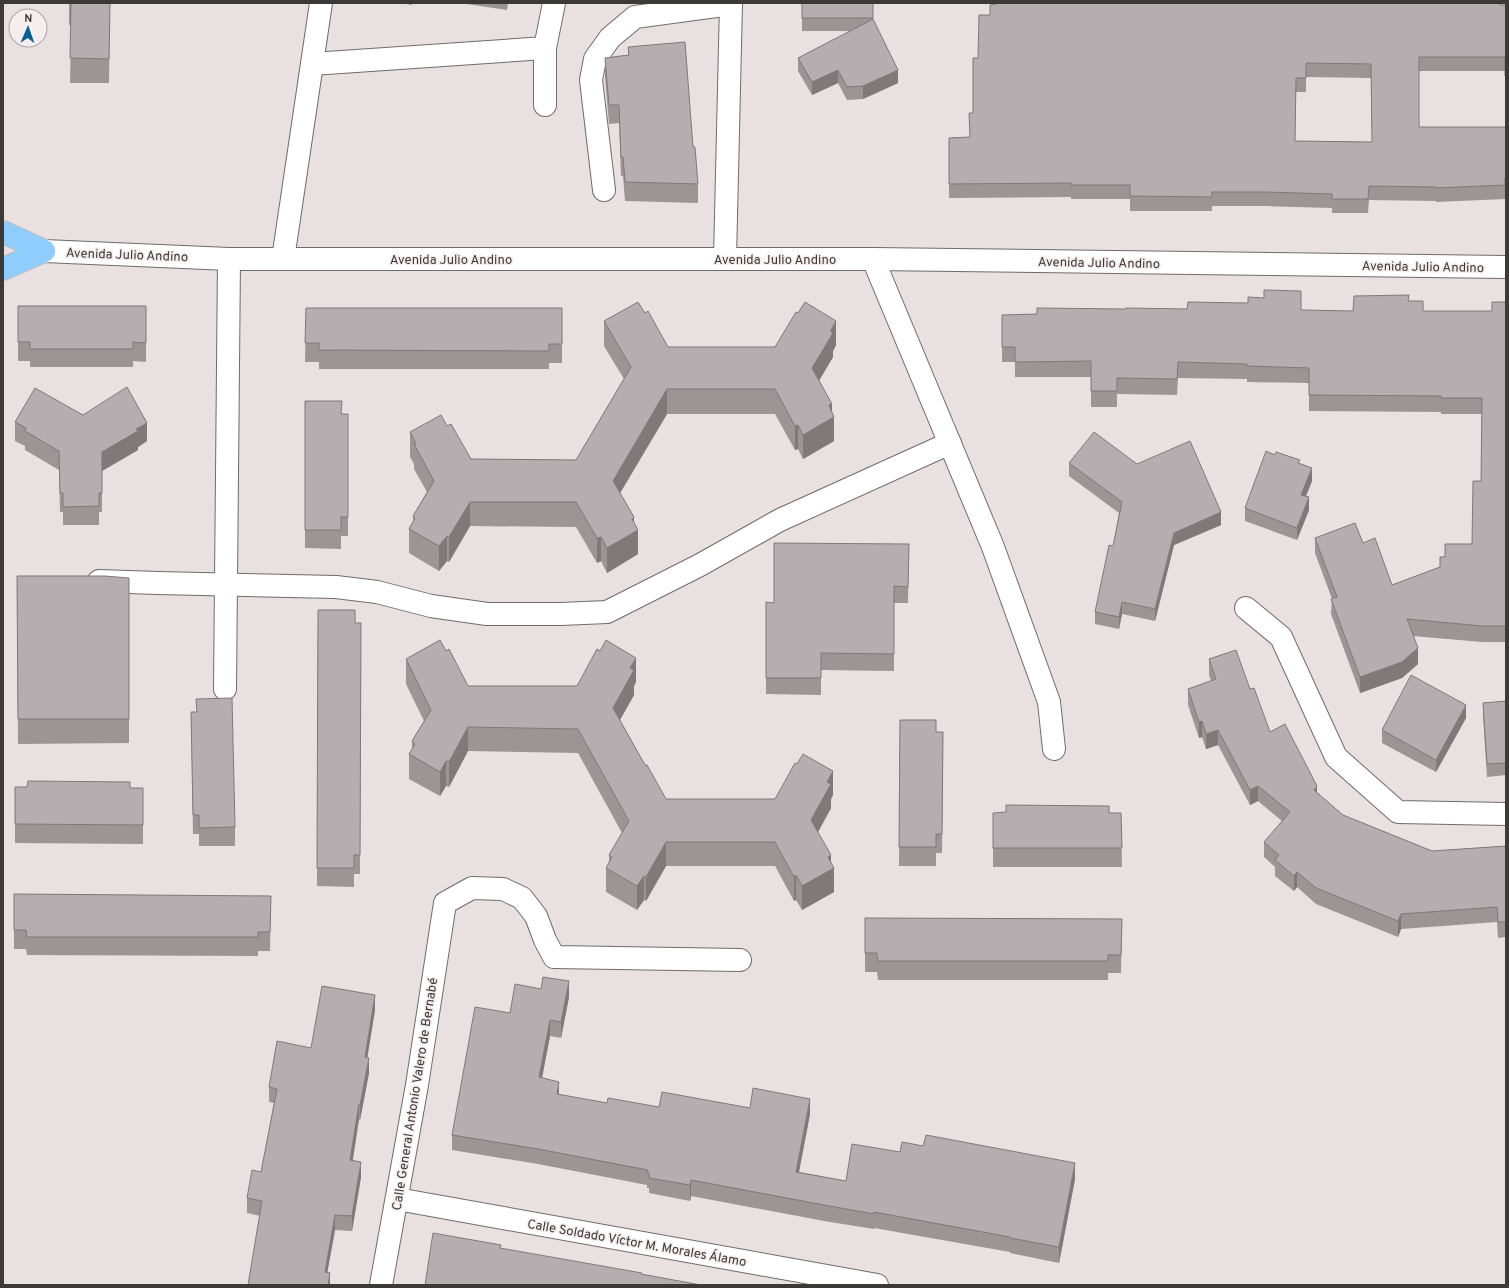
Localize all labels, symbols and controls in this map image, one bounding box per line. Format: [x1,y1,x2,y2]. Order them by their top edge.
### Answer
north arrow [8,8,48,48]
text: N [24,12,33,26]
street label: Avenida Julio Andino [66,246,188,266]
street label: Avenida Julio Andino [390,253,512,269]
street label: Avenida Julio Andino [714,253,836,269]
street label: Avenida Julio Andino [1038,255,1160,273]
street label: Avenida Julio Andino [1362,259,1484,277]
street label: Calle General Antonio Valero de Bernabé [390,977,442,1212]
street label: Calle Soldado Víctor M. Morales Álamo [526,1215,748,1271]

